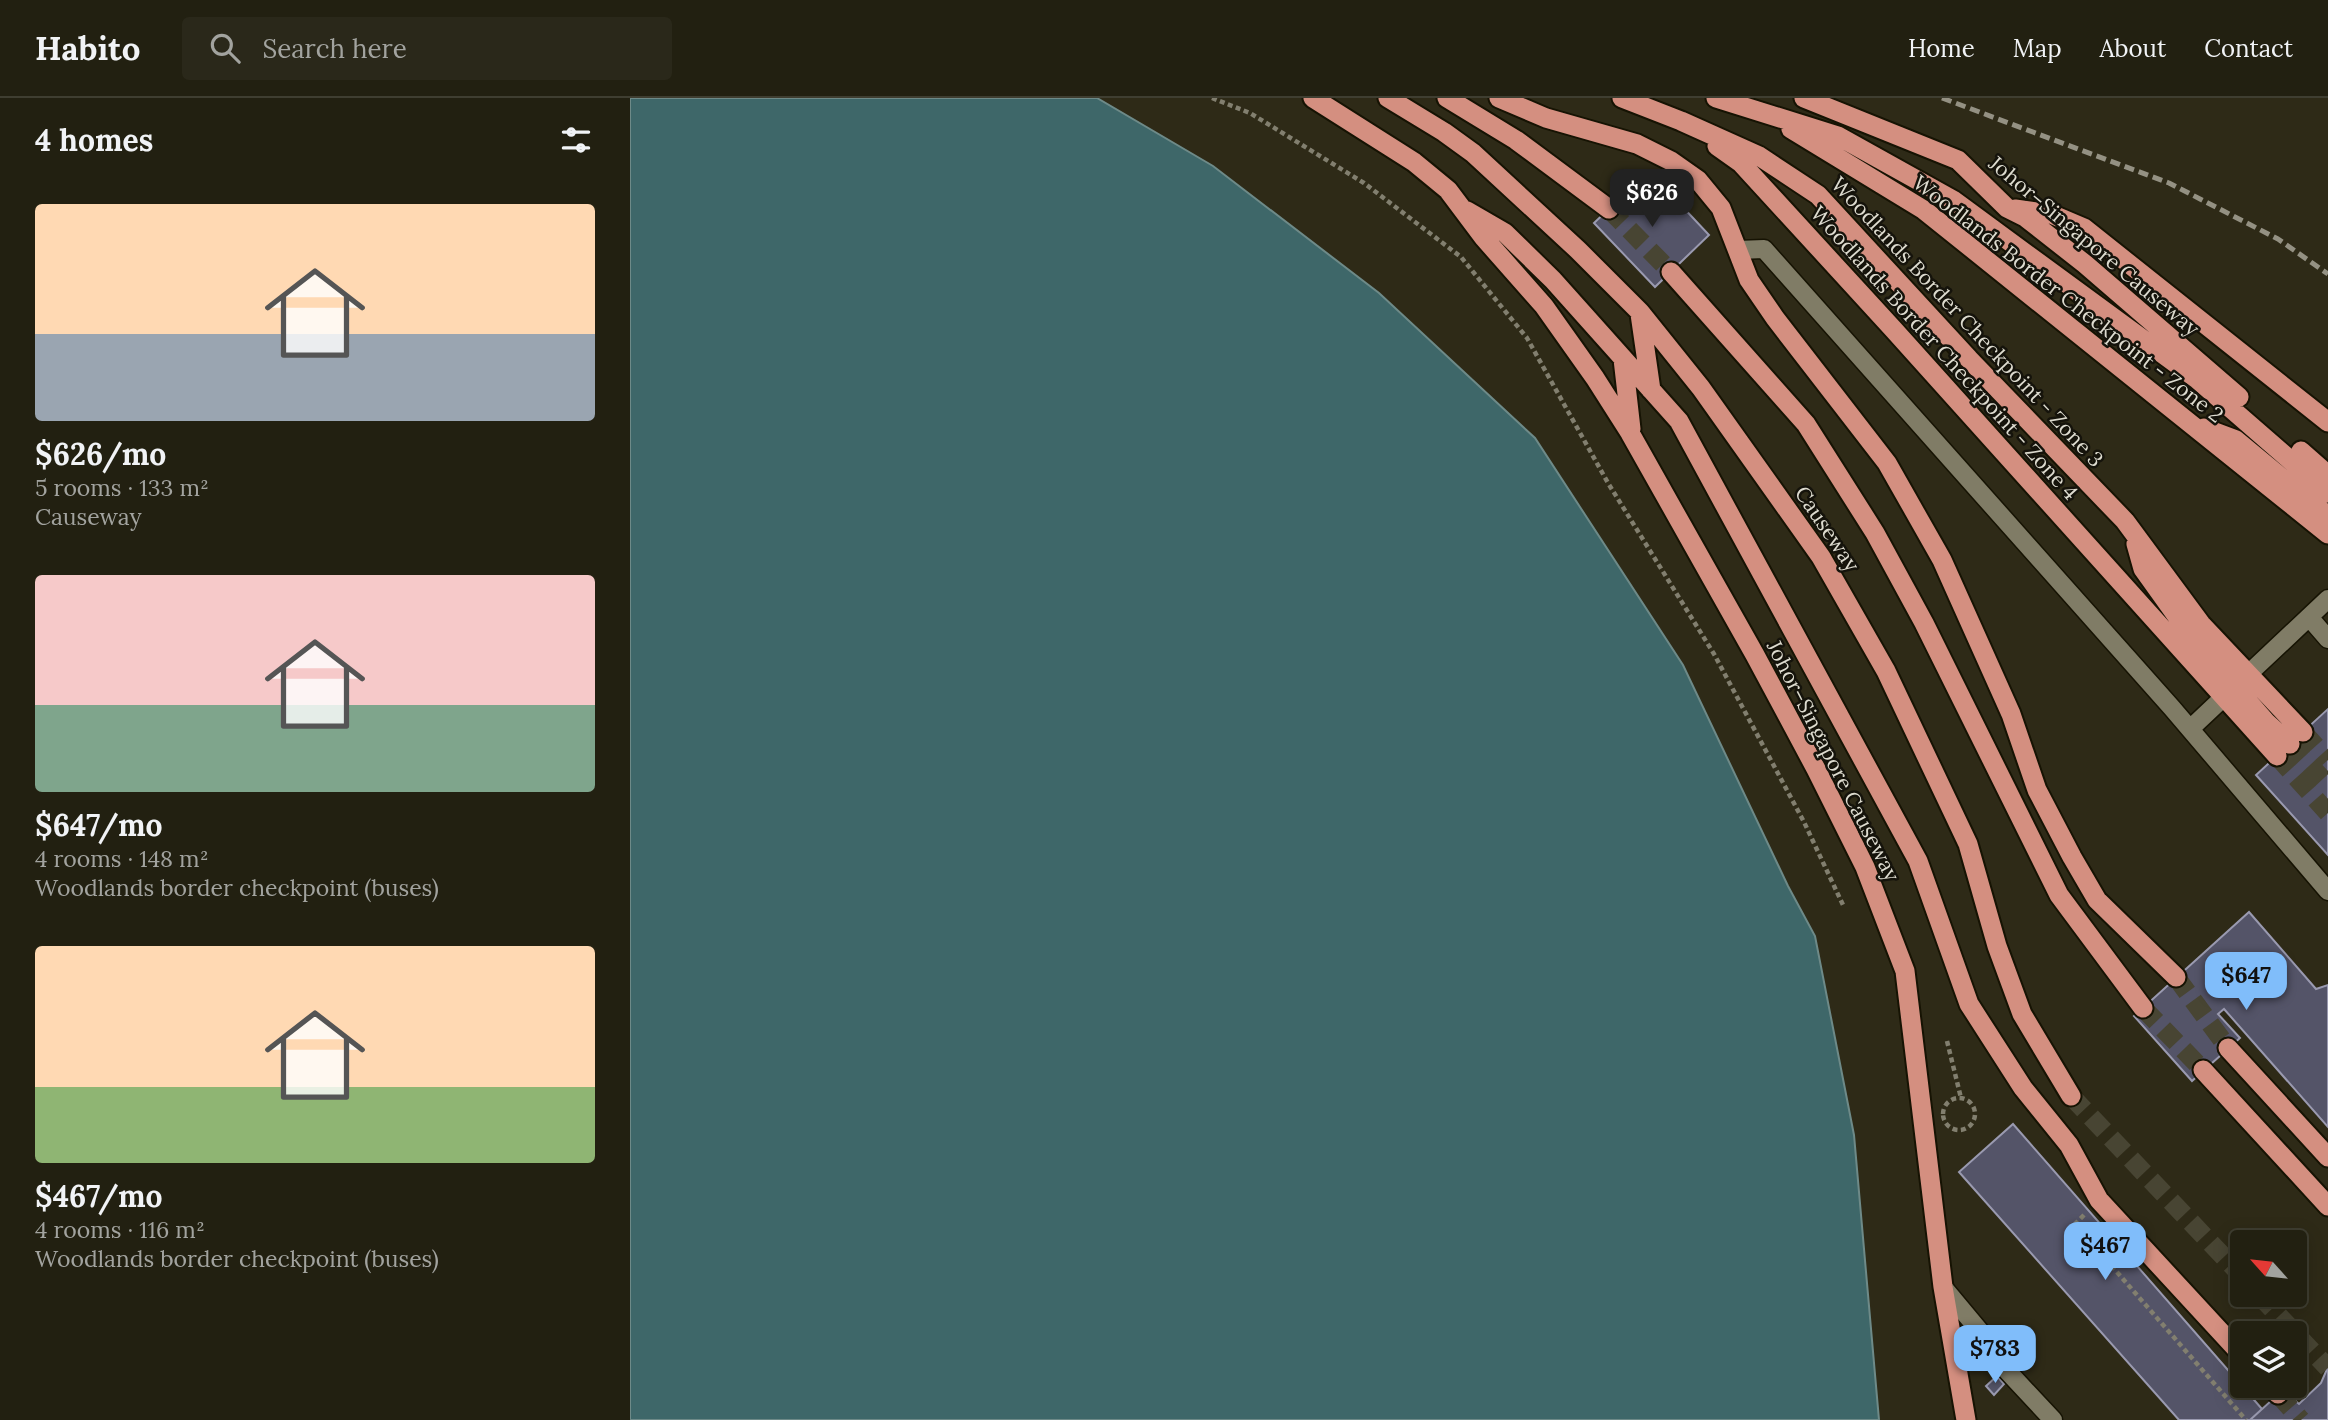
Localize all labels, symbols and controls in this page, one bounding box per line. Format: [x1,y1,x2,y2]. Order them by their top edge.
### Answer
search box [182,17,672,80]
text: Habito [35,27,140,69]
icon: search [206,29,244,67]
text: Search here [262,32,407,65]
text: Home [1908,33,1975,64]
text: Map [2013,33,2062,64]
text: About [2100,33,2166,64]
text: Contact [2204,33,2293,64]
text: 4 homes [35,121,153,159]
icon: filters [557,121,595,159]
street label: Johor–Singapore Causeway [1983,149,2205,342]
street label: Woodlands Border Checkpoint - Zone 2 [1908,169,2229,428]
pin: $626 [1611,170,1693,229]
street label: Woodlands Border Checkpoint - Zone 3 [1825,171,2109,472]
text: $626 [1626,177,1678,206]
street label: Woodlands Border Checkpoint - Zone 4 [1805,200,2084,505]
icon: home [252,250,378,376]
text: $626/mo [35,435,166,473]
text: 5 rooms · 133 m² [35,473,209,502]
street label: Causeway [1789,481,1866,577]
text: Causeway [35,502,142,531]
icon: home [252,621,378,747]
street label: Johor–Singapore Causeway [1760,635,1906,886]
text: $647/mo [35,806,163,844]
text: 4 rooms · 148 m² [35,844,209,873]
text: Woodlands border checkpoint (buses) [35,873,439,902]
pin: $647 [2205,953,2287,1012]
text: $647 [2221,960,2271,989]
icon: home [252,992,378,1118]
text: $467/mo [35,1177,163,1215]
text: 4 rooms · 116 m² [35,1215,205,1244]
pin: $467 [2064,1222,2146,1282]
text: $467 [2080,1230,2130,1259]
north arrow [2230,1230,2306,1307]
map controls [2230,1230,2307,1398]
text: Woodlands border checkpoint (buses) [35,1244,439,1273]
button: layers [2230,1321,2307,1398]
pin: $783 [1954,1326,2036,1385]
text: $783 [1970,1333,2020,1362]

